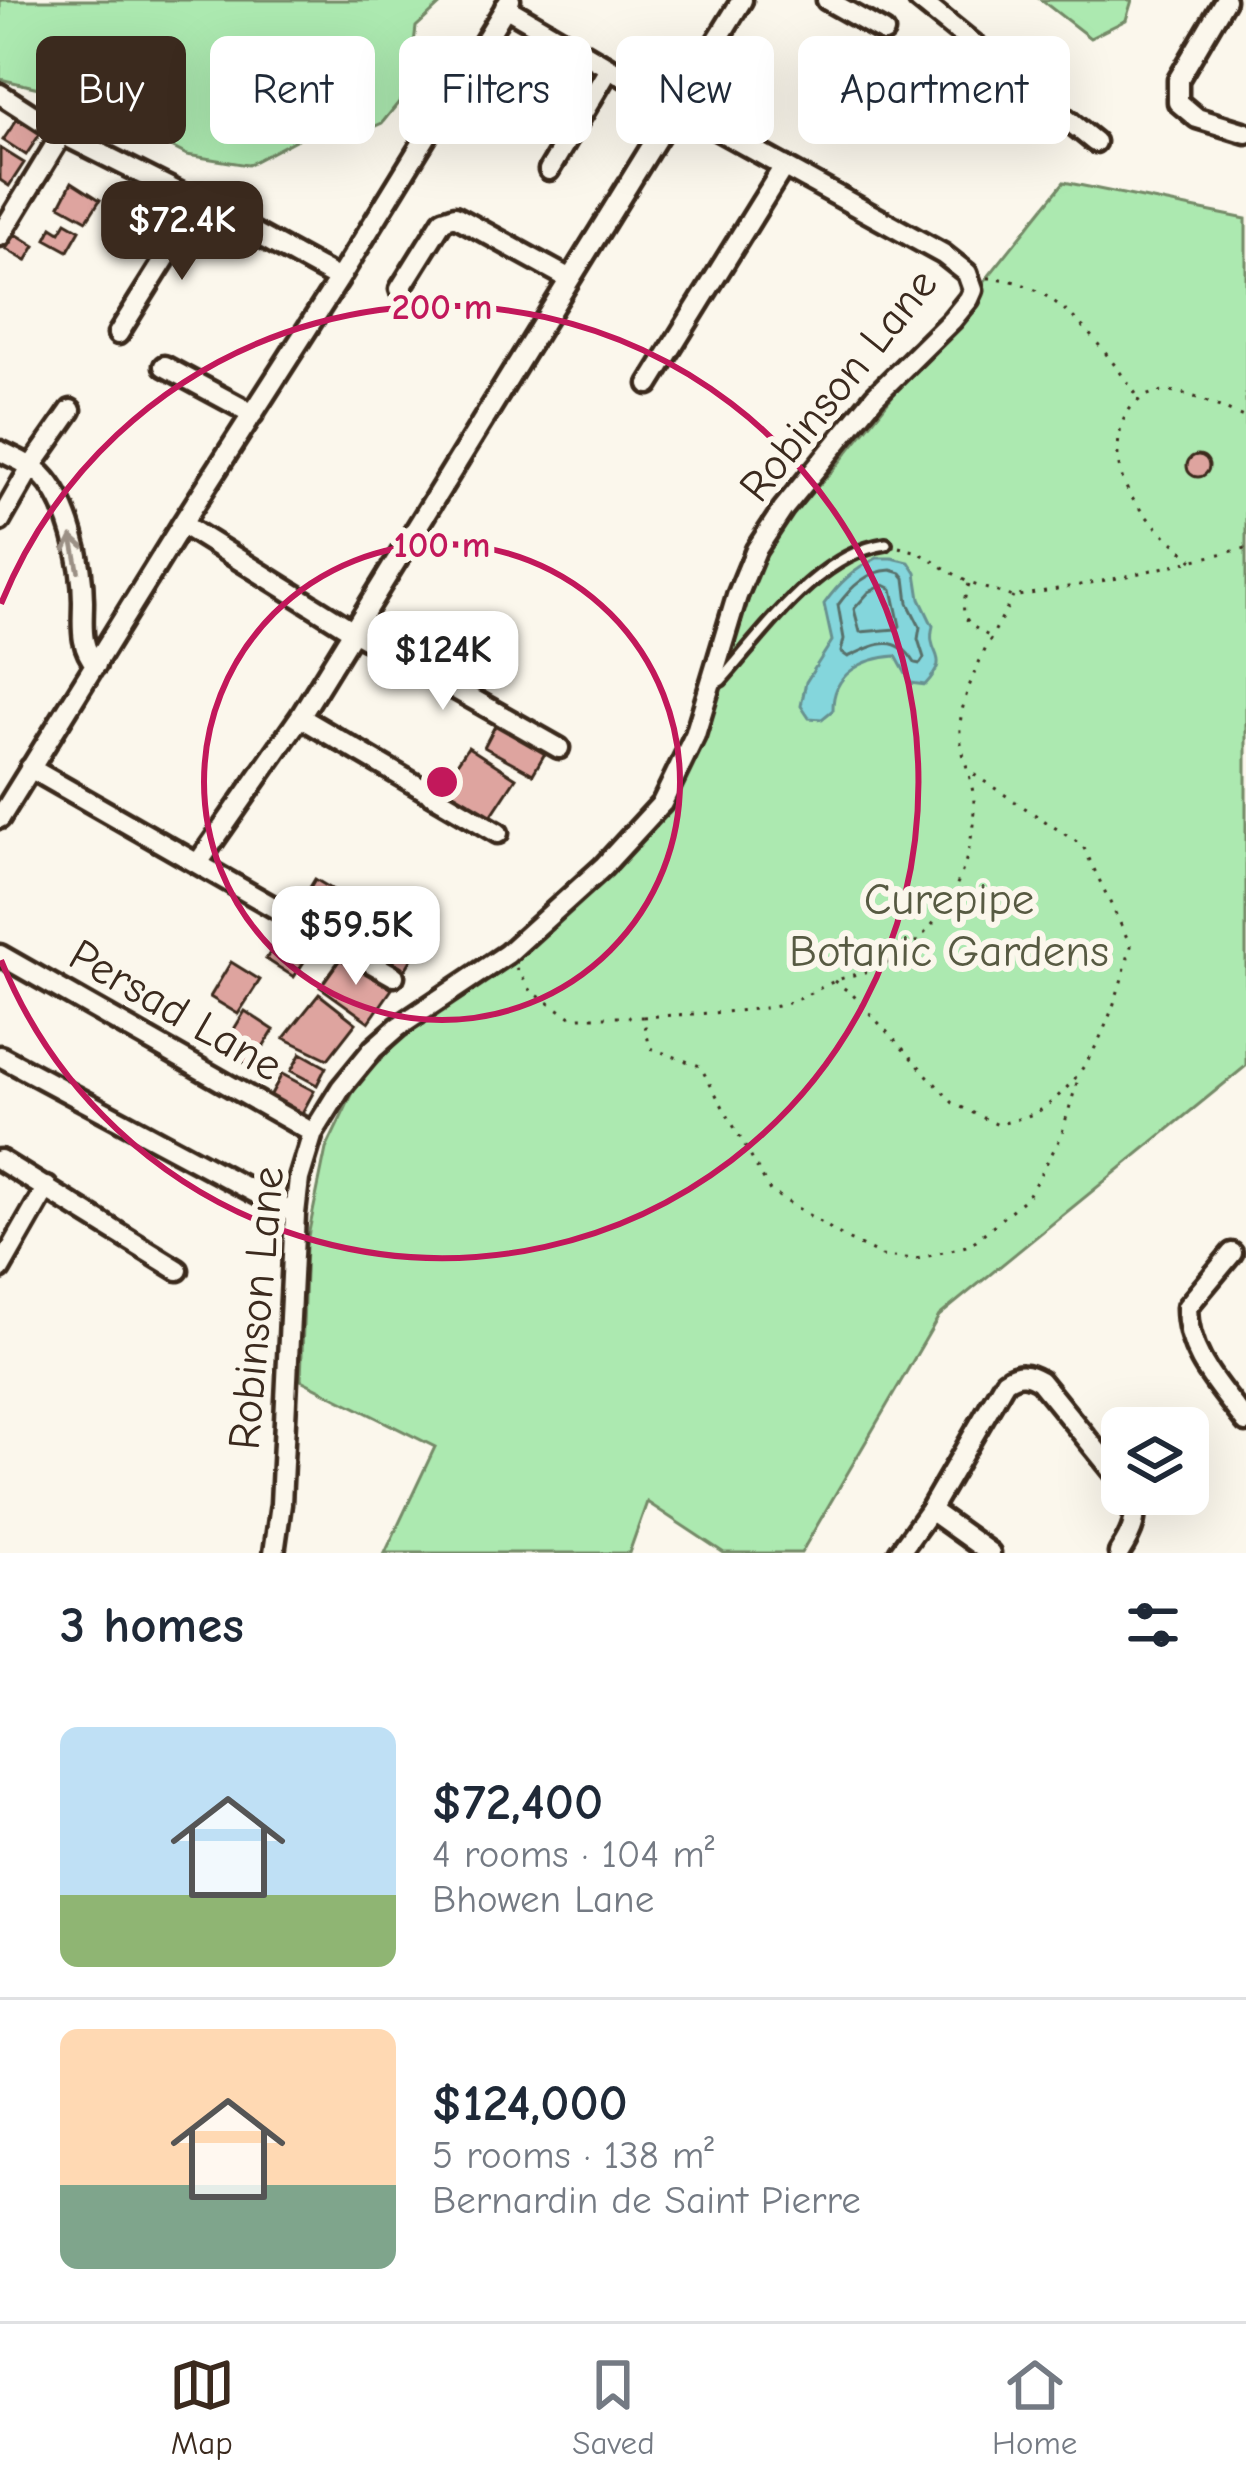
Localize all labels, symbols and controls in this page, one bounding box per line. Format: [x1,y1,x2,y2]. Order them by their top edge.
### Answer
chip: Buy [36,36,186,144]
chip: Rent [210,36,375,144]
chip: Filters [399,36,592,144]
chip: New [616,36,774,144]
chip: Apartment [798,36,1070,144]
pin: $72.4K [84,181,280,283]
text: $72.4K [128,197,236,242]
street label: Robinson Lane [728,258,948,512]
text: 200 m [392,287,492,328]
text: 100 m [394,525,490,566]
one-way arrow [63,534,85,573]
pin: $124K [359,611,527,713]
text: $124K [394,627,492,672]
centre of rings [421,761,463,803]
park label: Curepipe Botanic Gardens [789,873,1109,977]
pin: $59.5K [258,886,454,988]
text: $59.5K [299,902,413,947]
street label: Persad Lane [60,928,292,1092]
street label: Robinson Lane [218,1164,294,1452]
map controls [1101,1407,1209,1515]
button: layers [1101,1407,1209,1515]
icon: filters [1120,1592,1186,1658]
text: 3 homes [60,1596,244,1655]
text: $72,400 [432,1773,603,1832]
icon: home [156,1775,300,1919]
text: 4 rooms · 104 m² [432,1832,714,1877]
text: Bhowen Lane [432,1877,654,1922]
text: $124,000 [432,2074,628,2133]
icon: home [156,2077,300,2221]
text: 5 rooms · 138 m² [432,2133,714,2178]
text: Bernardin de Saint Pierre [432,2178,861,2223]
tab: Map [169,2352,235,2462]
tab: Saved [572,2352,655,2462]
tab: Home [992,2352,1077,2462]

